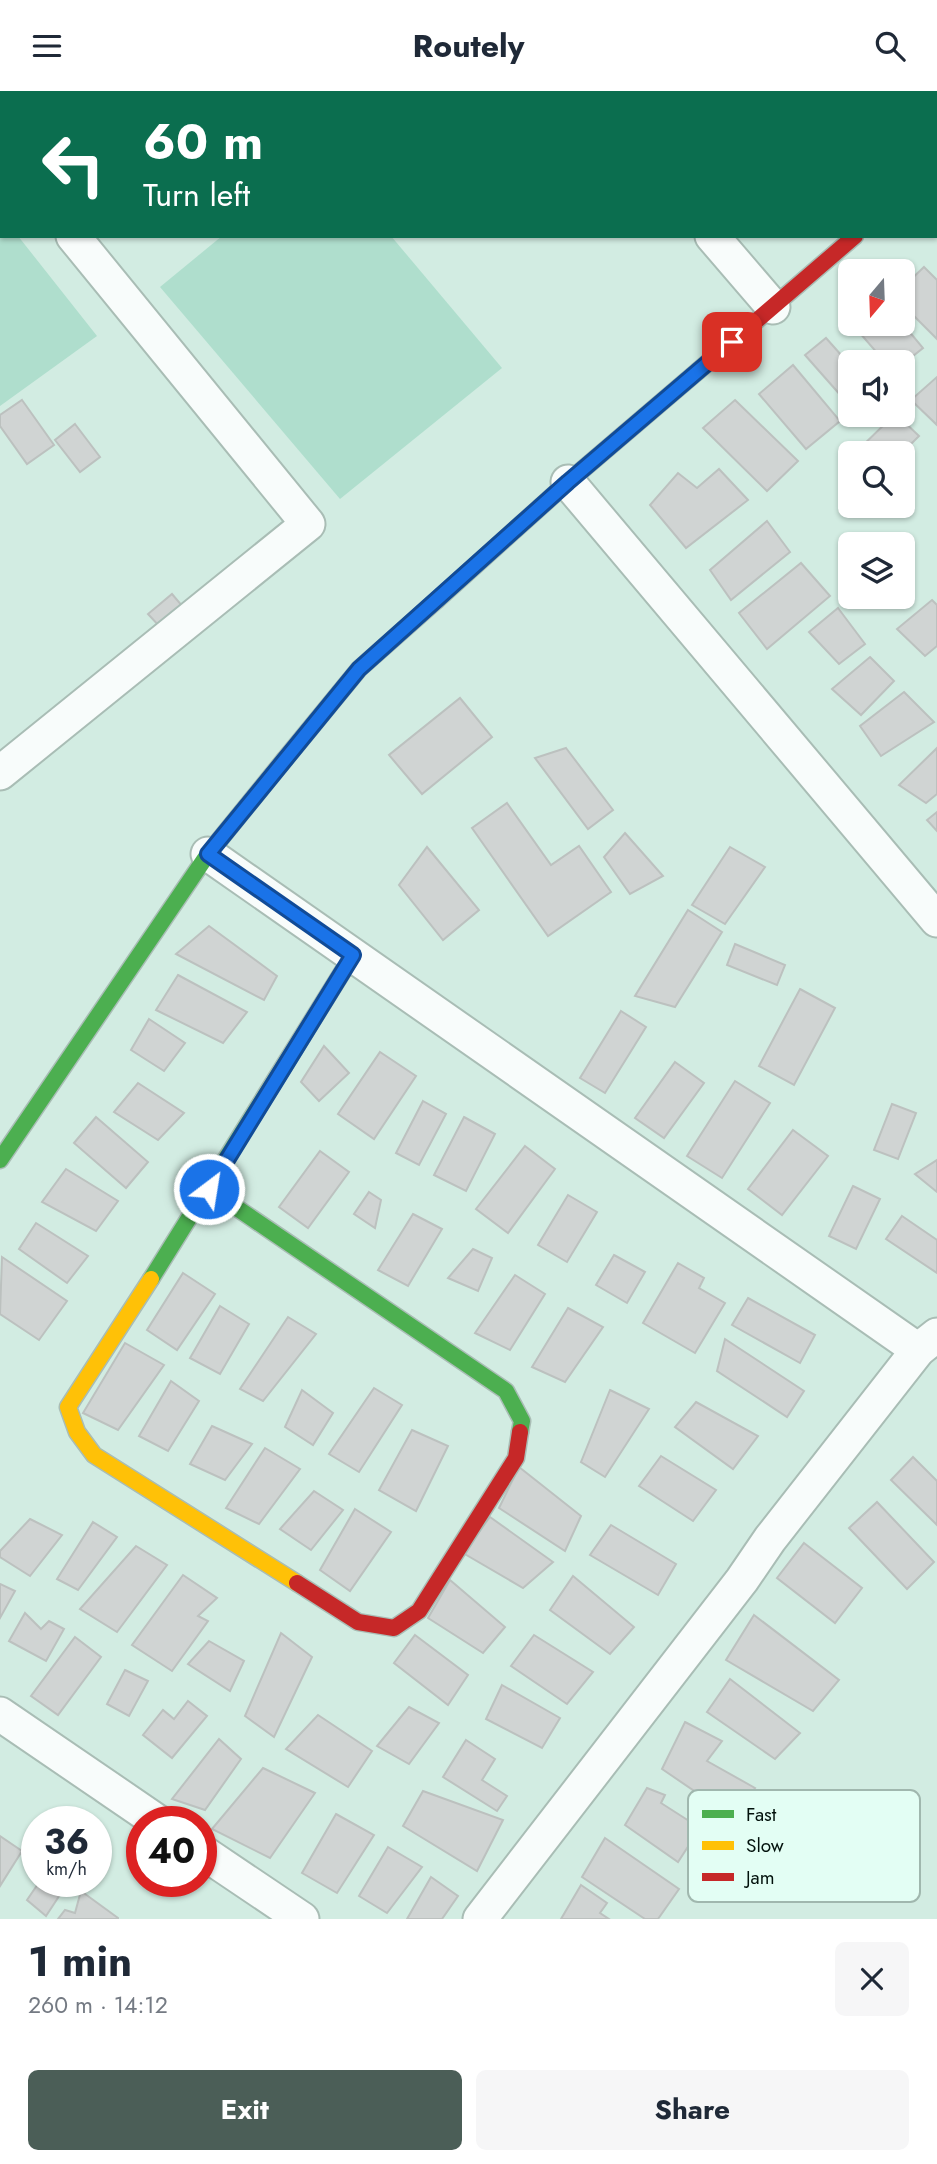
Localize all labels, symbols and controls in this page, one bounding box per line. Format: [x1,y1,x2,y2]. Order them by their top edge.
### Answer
text: Routely [413,23,524,69]
icon: menu [28,27,66,65]
icon: search [871,27,909,65]
text: 60 m [143,107,263,177]
icon: left [28,119,119,210]
text: Turn left [143,172,250,218]
north arrow [838,259,915,336]
map controls [838,259,915,609]
pin [702,312,762,372]
icon: arrive [713,323,751,361]
button: sound [838,350,915,427]
button: search [838,441,915,518]
button: layers [838,532,915,609]
position arrow [172,1152,246,1226]
legend [688,1790,920,1902]
text: Fast [746,1801,777,1828]
speed limit sign: 40 [126,1806,217,1897]
text: 36 [44,1817,89,1867]
text: Slow [746,1832,784,1859]
text: km/h [46,1856,87,1882]
text: Jam [743,1864,775,1891]
text: 1 min [28,1931,132,1992]
button: close [835,1942,909,2016]
text: 260 m · 14:12 [28,1988,168,2022]
button: Exit [28,2070,462,2150]
button: Share [476,2070,909,2150]

